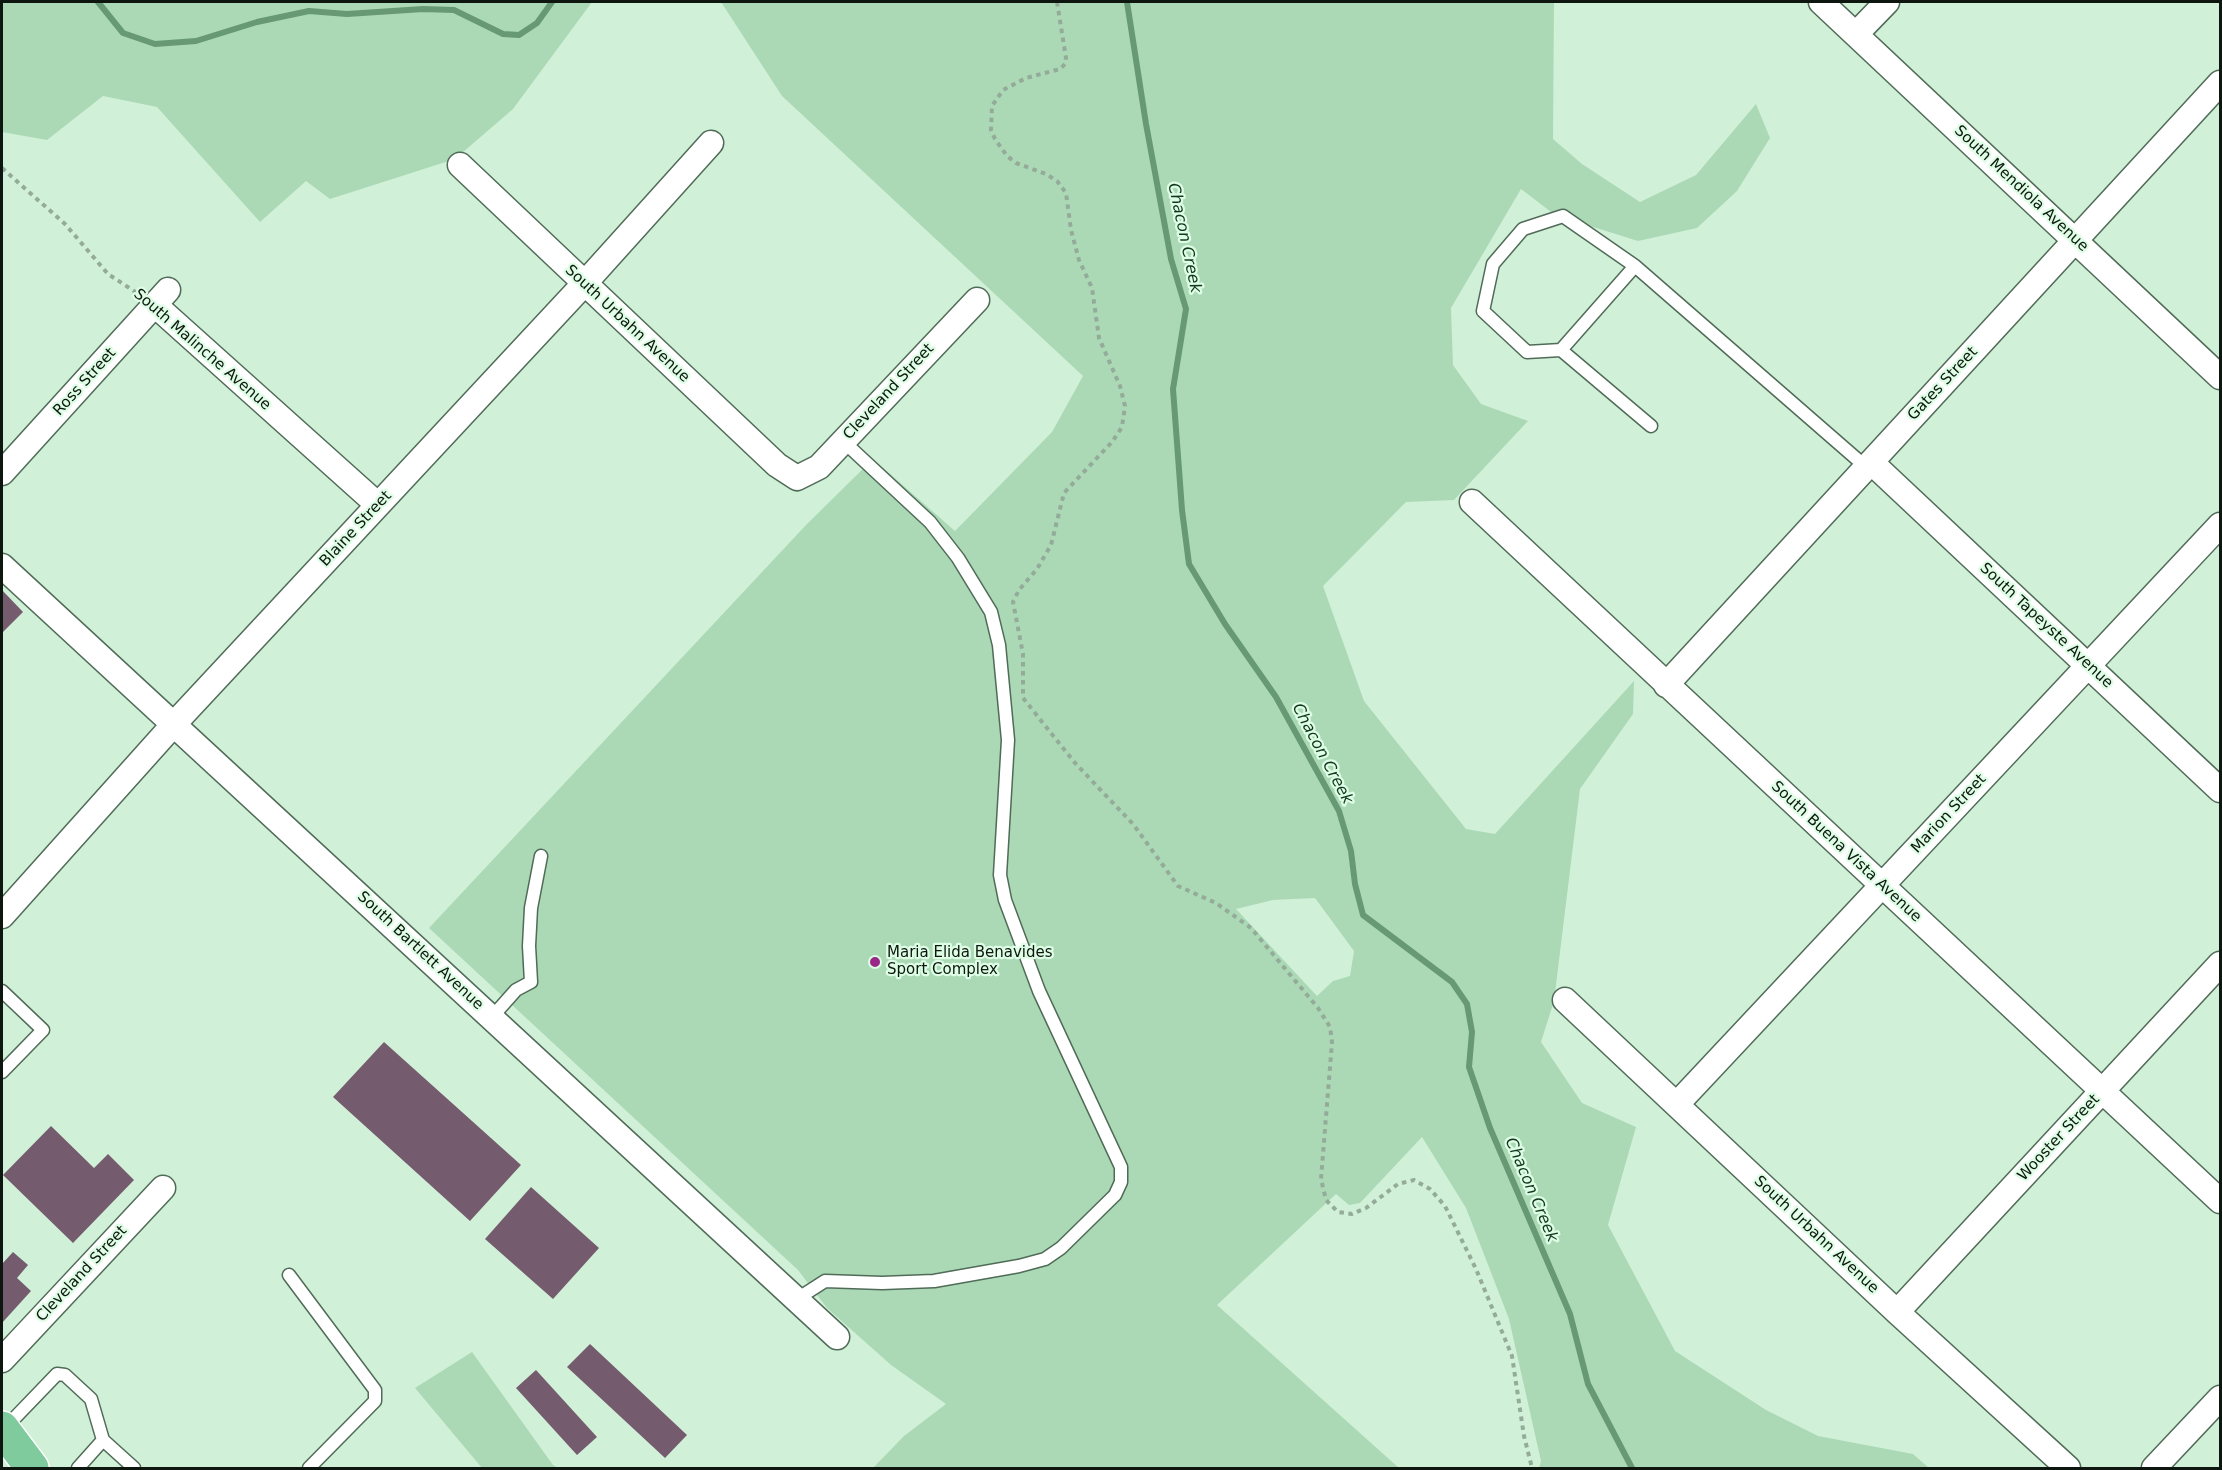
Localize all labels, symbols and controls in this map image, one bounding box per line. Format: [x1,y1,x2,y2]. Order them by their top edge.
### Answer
street label: South Mendiola Avenue [1950,122,2092,256]
water label: Chacon Creek [1163,181,1205,295]
street label: South Urbahn Avenue [561,262,693,386]
street label: South Malinche Avenue [130,286,274,414]
street label: Cleveland Street [840,340,938,444]
street label: Gates Street [1904,343,1982,425]
street label: Ross Street [50,344,120,420]
street label: Blaine Street [316,487,396,571]
street label: South Tapeyste Avenue [1976,560,2116,692]
water label: Chacon Creek [1287,700,1357,808]
street label: Marion Street [1908,771,1990,857]
street label: South Buena Vista Avenue [1767,778,1925,926]
street label: South Bartlett Avenue [353,888,487,1014]
place label: Maria Elida Benavides Sport Complex [887,944,1053,979]
marker: Maria Elida Benavides Sport Complex [868,955,882,969]
street label: Wooster Street [2014,1091,2104,1185]
water label: Chacon Creek [1500,1135,1562,1245]
street label: South Urbahn Avenue [1750,1173,1882,1297]
street label: Cleveland Street [33,1222,131,1326]

